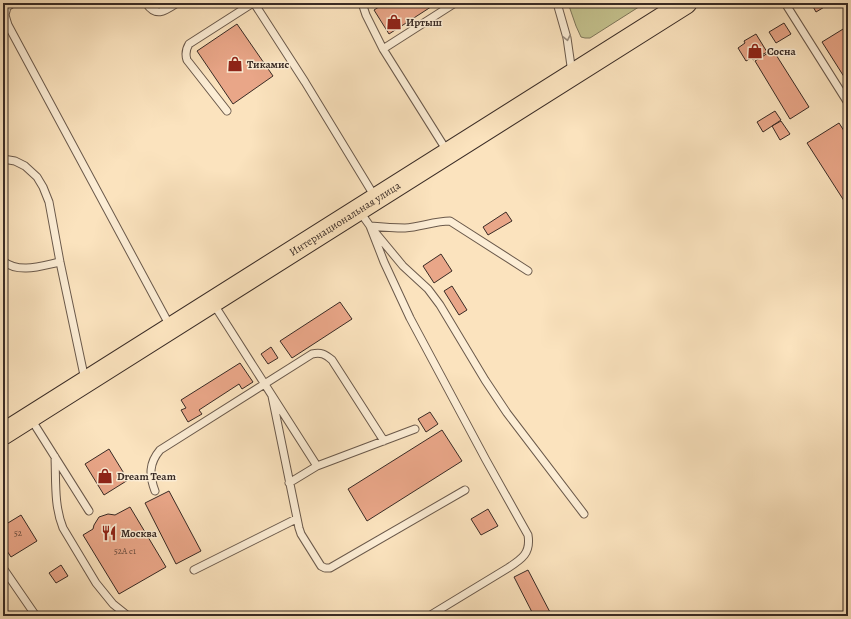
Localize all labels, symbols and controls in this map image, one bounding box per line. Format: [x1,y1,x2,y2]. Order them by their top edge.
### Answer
shop icon: Иртыш [385,13,403,31]
place label: Иртыш [406,15,442,30]
one-way arrow [562,35,570,42]
shop icon: Сосна [746,42,764,60]
place label: Сосна [767,44,796,59]
shop icon: Тикамис [226,55,244,73]
place label: Тикамис [247,57,290,72]
street label: Интернациональная улица [286,178,404,260]
shop icon: Dream Team [96,467,114,485]
place label: Dream Team [117,469,176,484]
restaurant icon: Москва [100,524,118,542]
place label: Москва [121,526,158,541]
house number: 52 [14,527,23,539]
house number: 52А с1 [114,545,136,557]

